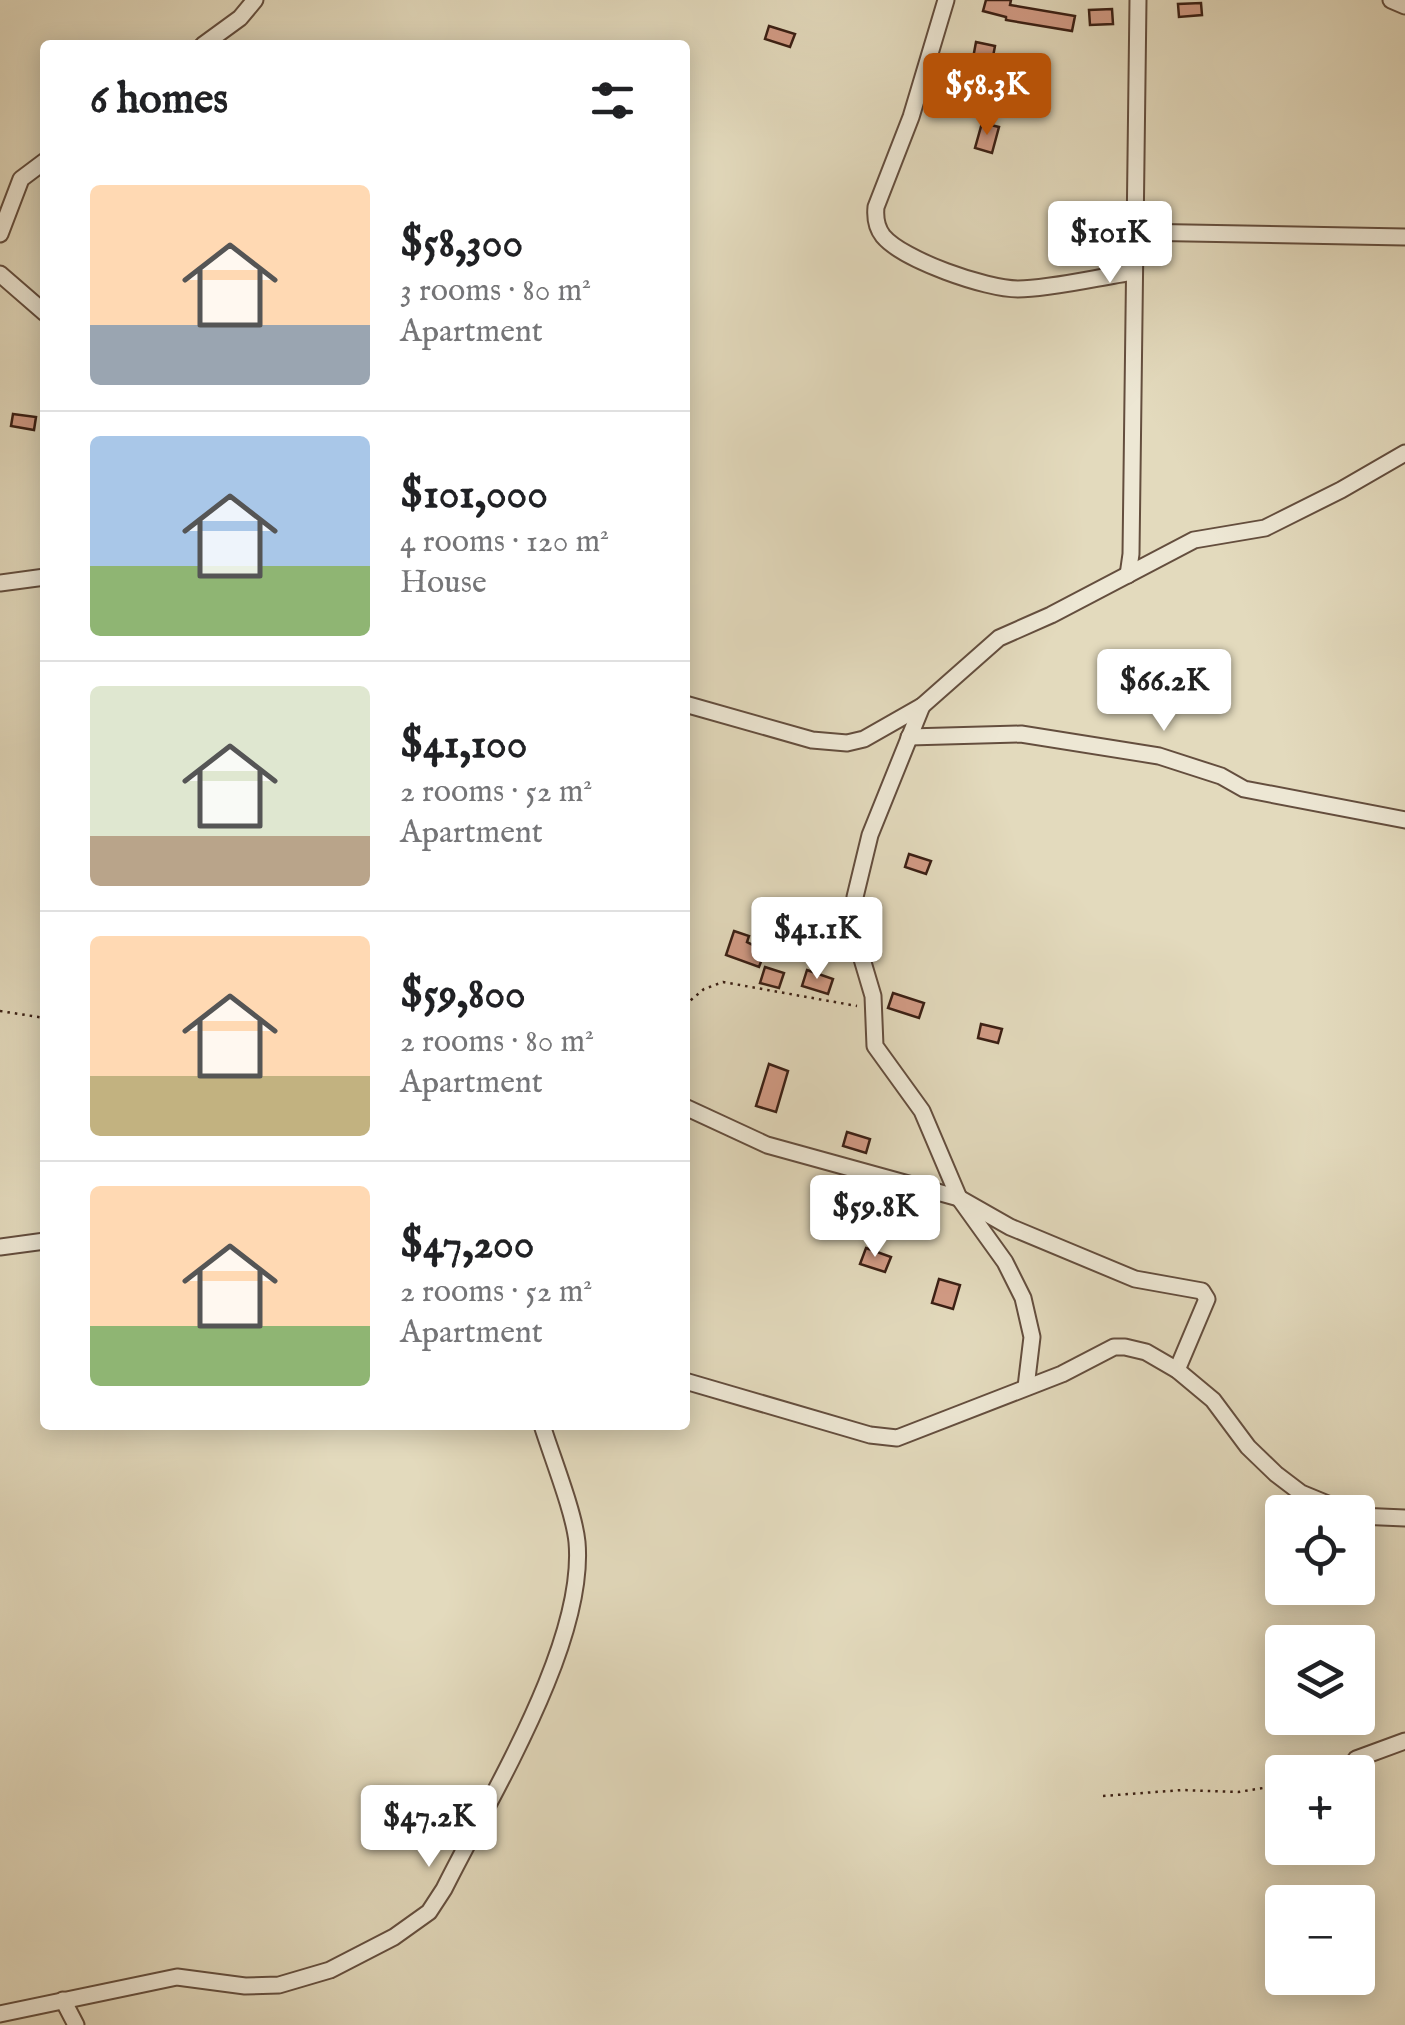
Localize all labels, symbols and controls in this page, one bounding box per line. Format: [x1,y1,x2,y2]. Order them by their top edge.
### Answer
pin: $58.3K [906,53,1068,138]
text: $58.3K [945,65,1029,106]
icon: filters [585,73,640,128]
text: 6 homes [90,74,228,127]
pin: $101K [1040,201,1180,286]
text: $101K [1070,213,1150,254]
text: $58,300 [400,218,523,271]
icon: home [170,225,290,345]
text: 3 rooms · 80 m² [400,271,591,312]
text: Apartment [400,312,543,353]
text: $101,000 [400,469,548,522]
icon: home [170,476,290,596]
text: 4 rooms · 120 m² [400,522,609,563]
text: House [400,563,487,604]
pin: $66.2K [1083,649,1245,734]
text: $66.2K [1119,661,1209,702]
text: $41,100 [400,719,527,772]
icon: home [170,726,290,846]
text: 2 rooms · 52 m² [400,772,592,813]
text: Apartment [400,813,543,854]
pin: $41.1K [736,897,898,982]
text: $41.1K [773,909,861,950]
text: $59,800 [400,969,526,1022]
icon: home [170,976,290,1096]
text: 2 rooms · 80 m² [400,1022,594,1063]
text: Apartment [400,1063,543,1104]
pin: $59.8K [794,1175,956,1260]
text: $59.8K [832,1187,918,1228]
text: $47,200 [400,1219,534,1272]
icon: home [170,1226,290,1346]
text: 2 rooms · 52 m² [400,1272,592,1313]
text: Apartment [400,1313,543,1354]
map controls [1265,1495,1375,1995]
button: locate [1265,1495,1375,1605]
button: layers [1265,1625,1375,1735]
button: + [1265,1755,1375,1865]
pin: $47.2K [348,1785,510,1870]
text: $47.2K [383,1797,475,1838]
button: − [1265,1885,1375,1995]

